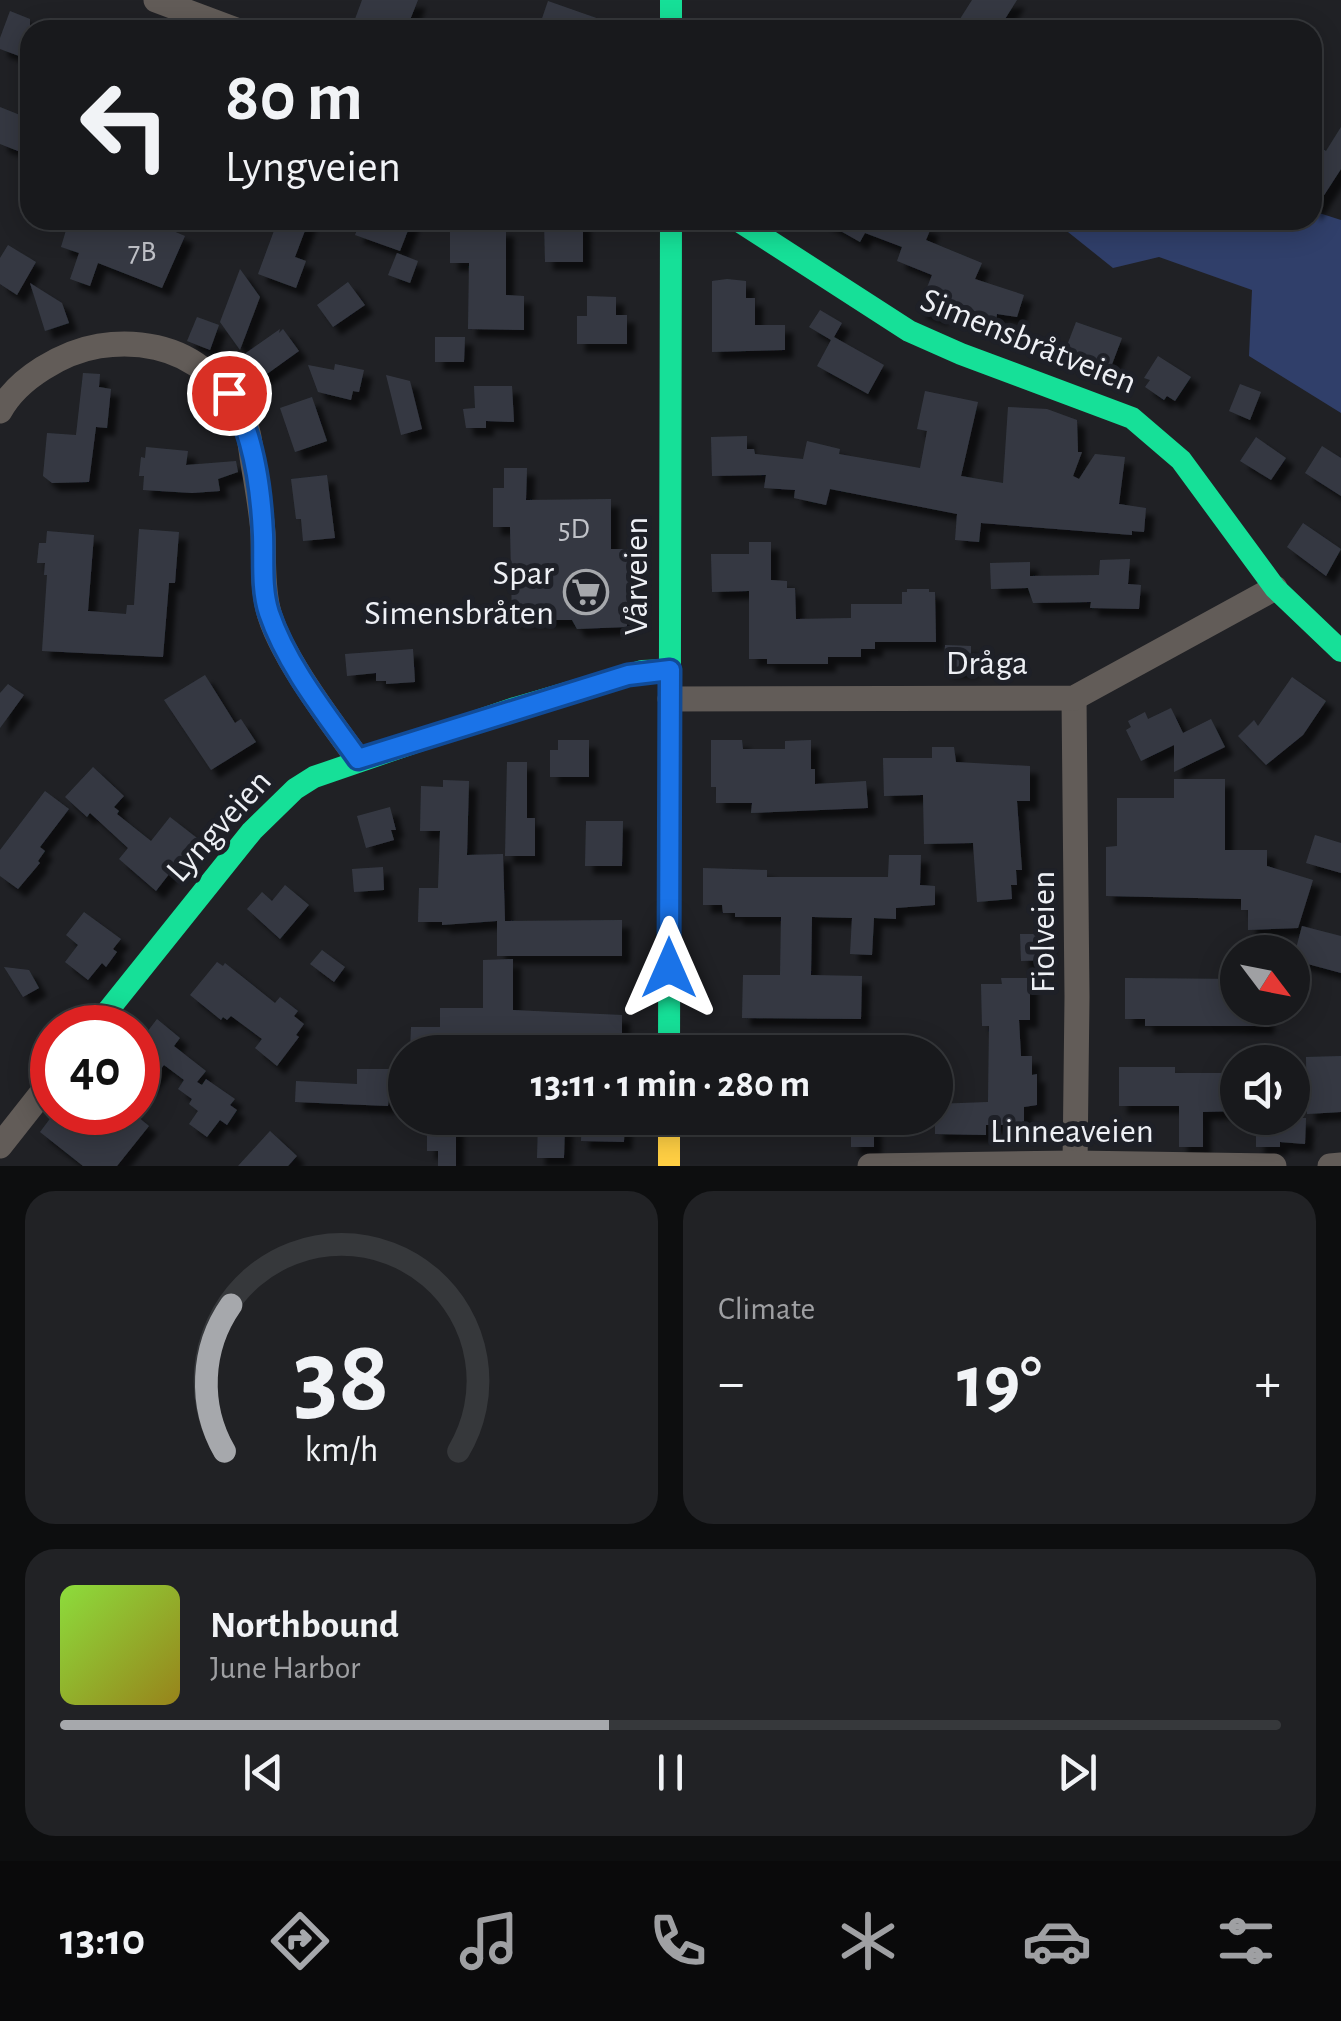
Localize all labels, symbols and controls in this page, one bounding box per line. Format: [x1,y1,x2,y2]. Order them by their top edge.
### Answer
icon: left [60,60,190,190]
text: 80 m [225,63,363,133]
text: Lyngveien [225,145,401,190]
house number: 7B [128,237,156,267]
street label: Simensbråtveien [916,282,1141,401]
pin [187,351,272,436]
icon: arrive [202,366,257,421]
house number: 5D [558,514,590,544]
street label: Vårveien [619,517,654,635]
place label: Spar Simensbråten [364,556,555,631]
supermarket icon: Spar Simensbråten [563,569,609,615]
street label: Dråga [946,646,1028,681]
street label: Lyngveien [160,763,278,889]
street label: Fiolveien [1026,871,1061,993]
position arrow [617,916,721,1020]
north arrow [1220,935,1310,1025]
map controls [1220,935,1310,1135]
speed limit sign: 40 [30,1005,160,1135]
button: sound [1220,1045,1310,1135]
text: 13:11 · 1 min · 280 m [531,1066,810,1104]
street label: Linneaveien [990,1114,1154,1149]
text: Climate [718,1293,815,1325]
text: 38 [293,1326,390,1430]
text: 19° [957,1346,1042,1421]
text: − [718,1356,744,1411]
text: + [1255,1356,1281,1411]
text: km/h [305,1432,378,1468]
text: Northbound [210,1607,399,1645]
text: June Harbor [210,1652,360,1684]
icon: previous [236,1745,291,1800]
icon: pause [643,1745,698,1800]
icon: next [1050,1745,1105,1800]
icon: directions [265,1906,335,1976]
icon: music [454,1906,524,1976]
icon: phone [643,1906,713,1976]
icon: climate [833,1906,903,1976]
icon: car [1022,1906,1092,1976]
icon: filters [1211,1906,1281,1976]
text: 13:10 [60,1918,145,1963]

